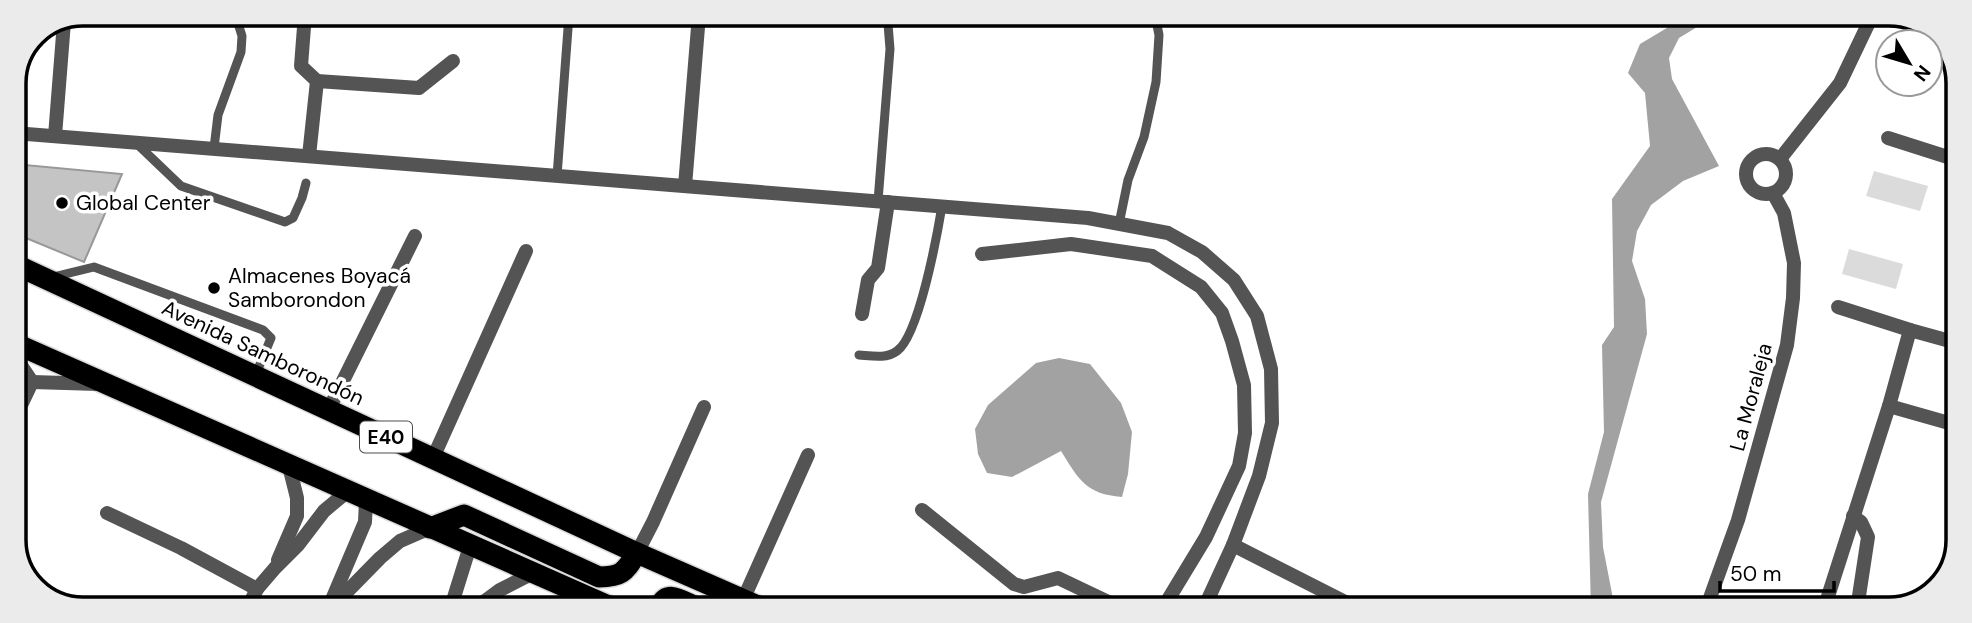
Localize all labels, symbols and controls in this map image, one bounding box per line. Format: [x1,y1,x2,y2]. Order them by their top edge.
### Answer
north arrow [1874,28,1944,98]
text: N [1908,60,1936,86]
place label: Global Center [76,189,211,217]
marker: Global Center [54,195,70,211]
place label: Almacenes Boyacá Samborondon [228,262,411,314]
marker: Almacenes Boyacá Samborondon [206,280,222,296]
street label: Avenida Samborondón [157,294,369,412]
street label: La Moraleja [1723,340,1779,454]
road number: E40 [360,422,412,452]
scale bar [1720,550,1834,594]
text: 50 m [1730,560,1781,588]

